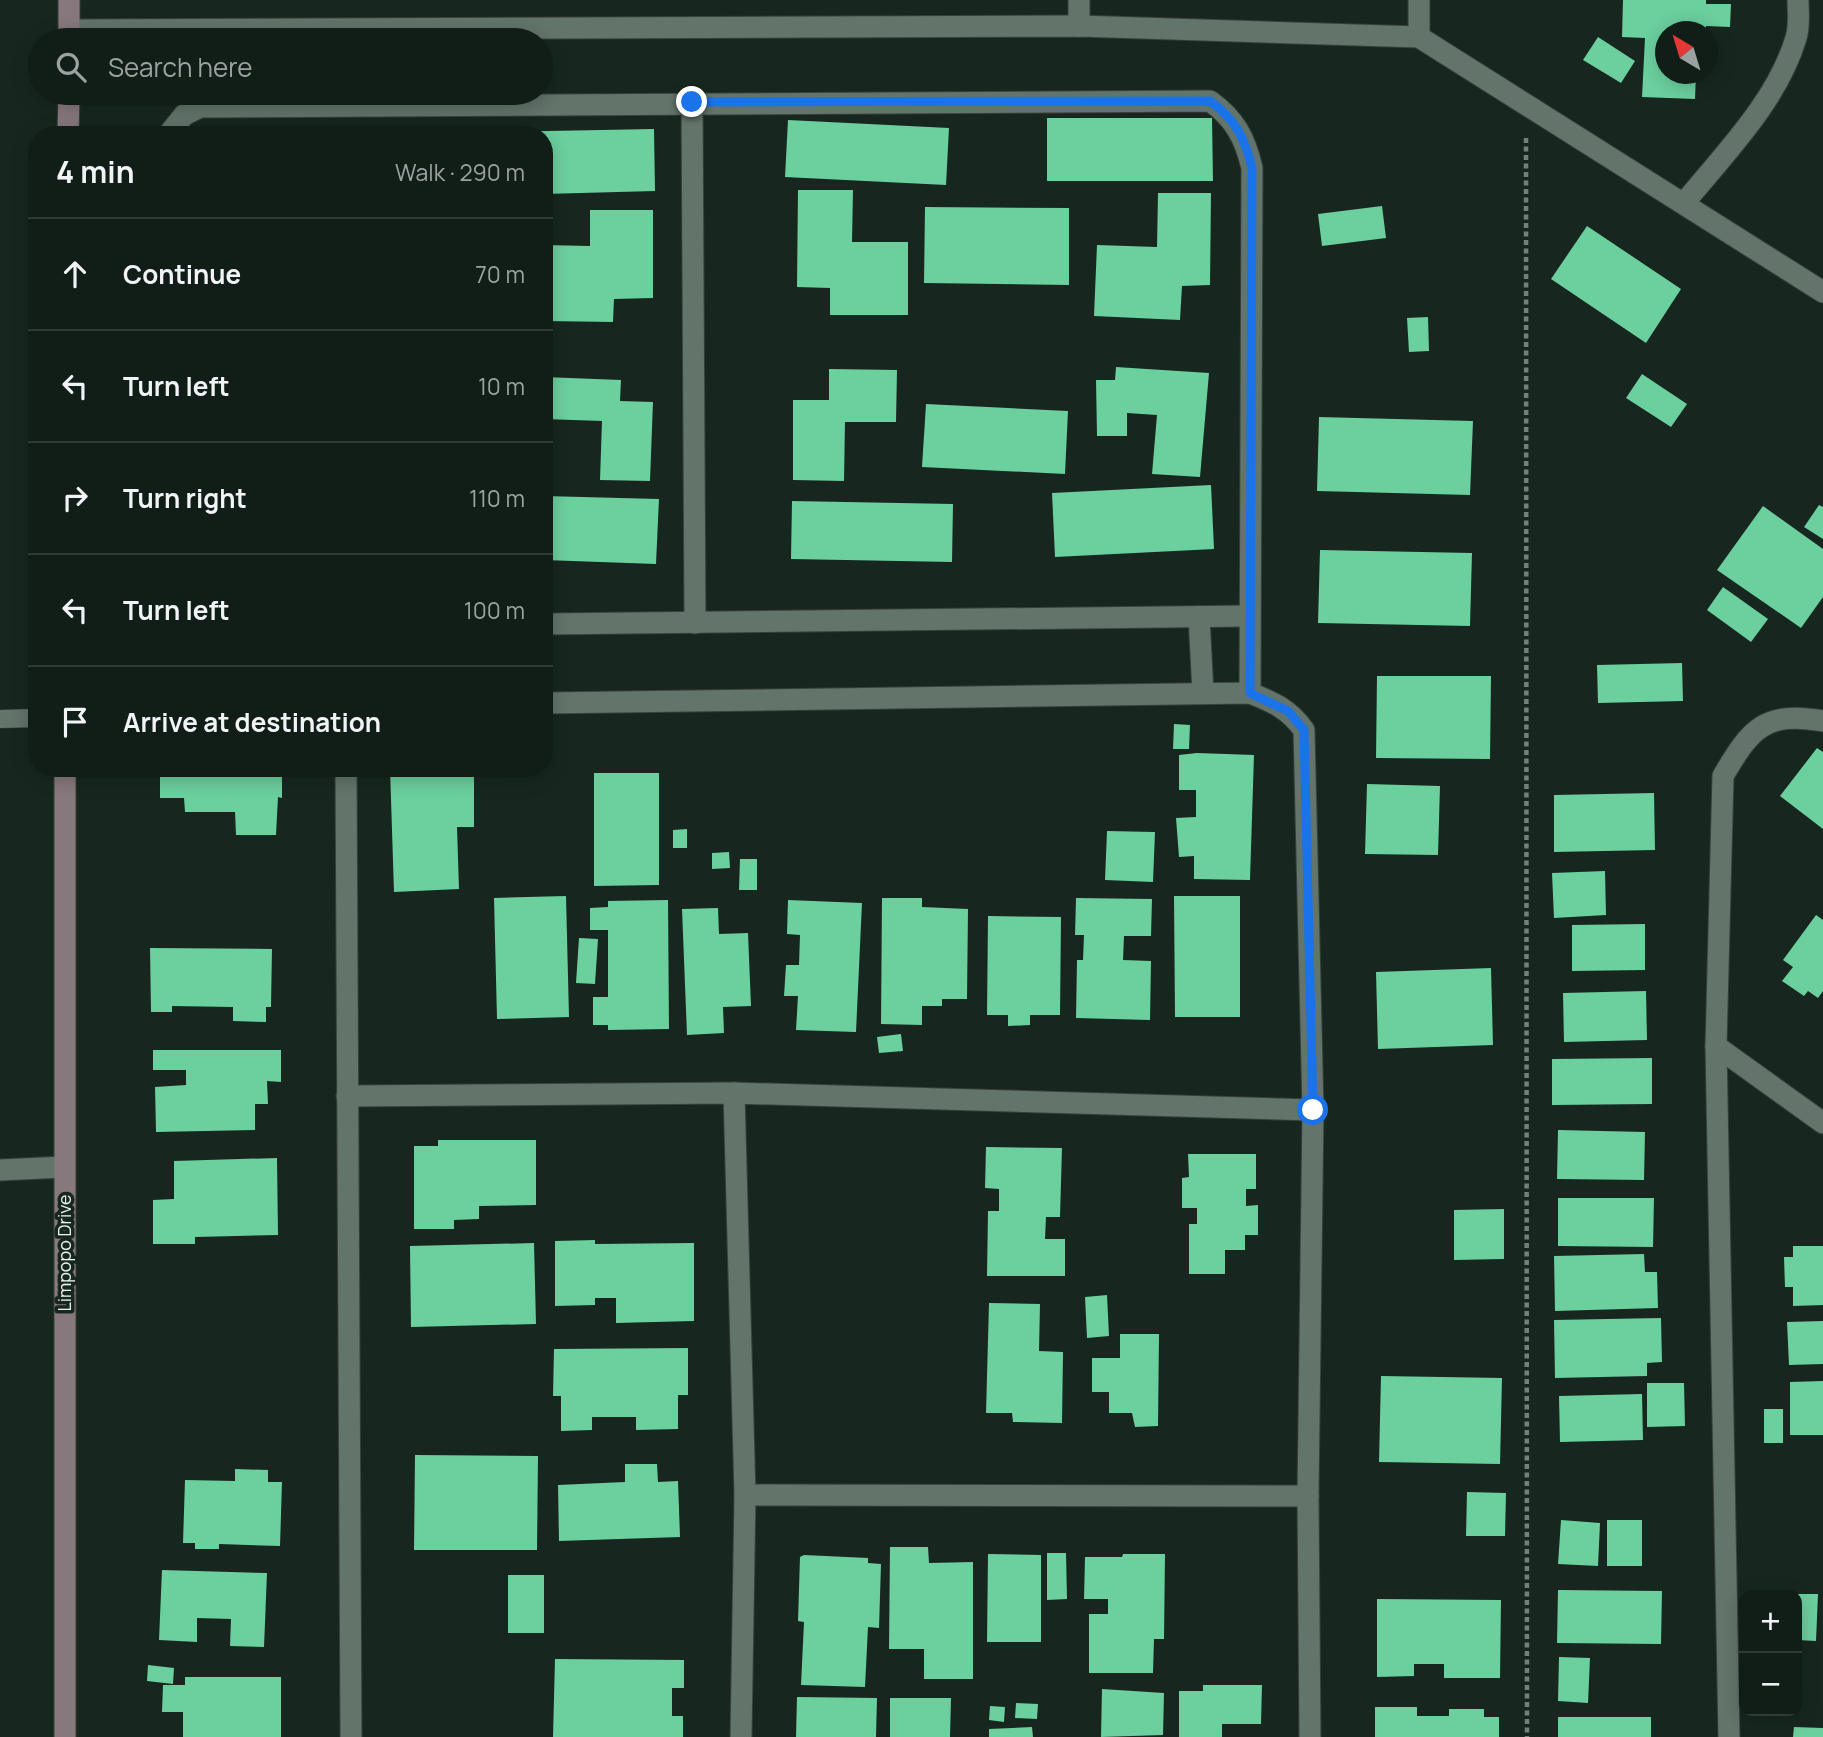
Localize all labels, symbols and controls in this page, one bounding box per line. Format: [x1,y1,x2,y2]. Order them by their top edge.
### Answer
north arrow [1655,21,1718,84]
search box [28,28,553,105]
icon: search [52,48,90,86]
text: Search here [108,49,253,85]
route end [676,86,707,117]
text: 4 min [56,151,134,192]
text: Walk · 290 m [395,156,525,188]
icon: ahead [56,255,94,293]
text: Continue [123,256,241,292]
text: 70 m [475,258,525,290]
icon: left [56,367,94,405]
text: Turn left [123,368,230,404]
text: 10 m [478,370,525,402]
icon: right [56,479,94,517]
text: Turn right [123,480,247,516]
text: 110 m [469,482,525,514]
icon: left [56,591,94,629]
text: Turn left [123,592,230,628]
text: 100 m [464,594,525,626]
icon: arrive [56,703,94,741]
text: Arrive at destination [123,704,381,740]
route start [1297,1094,1328,1125]
street label: Limpopo Drive [52,1195,76,1311]
map controls [1739,1590,1802,1716]
button: + [1739,1590,1802,1653]
button: − [1739,1653,1802,1716]

